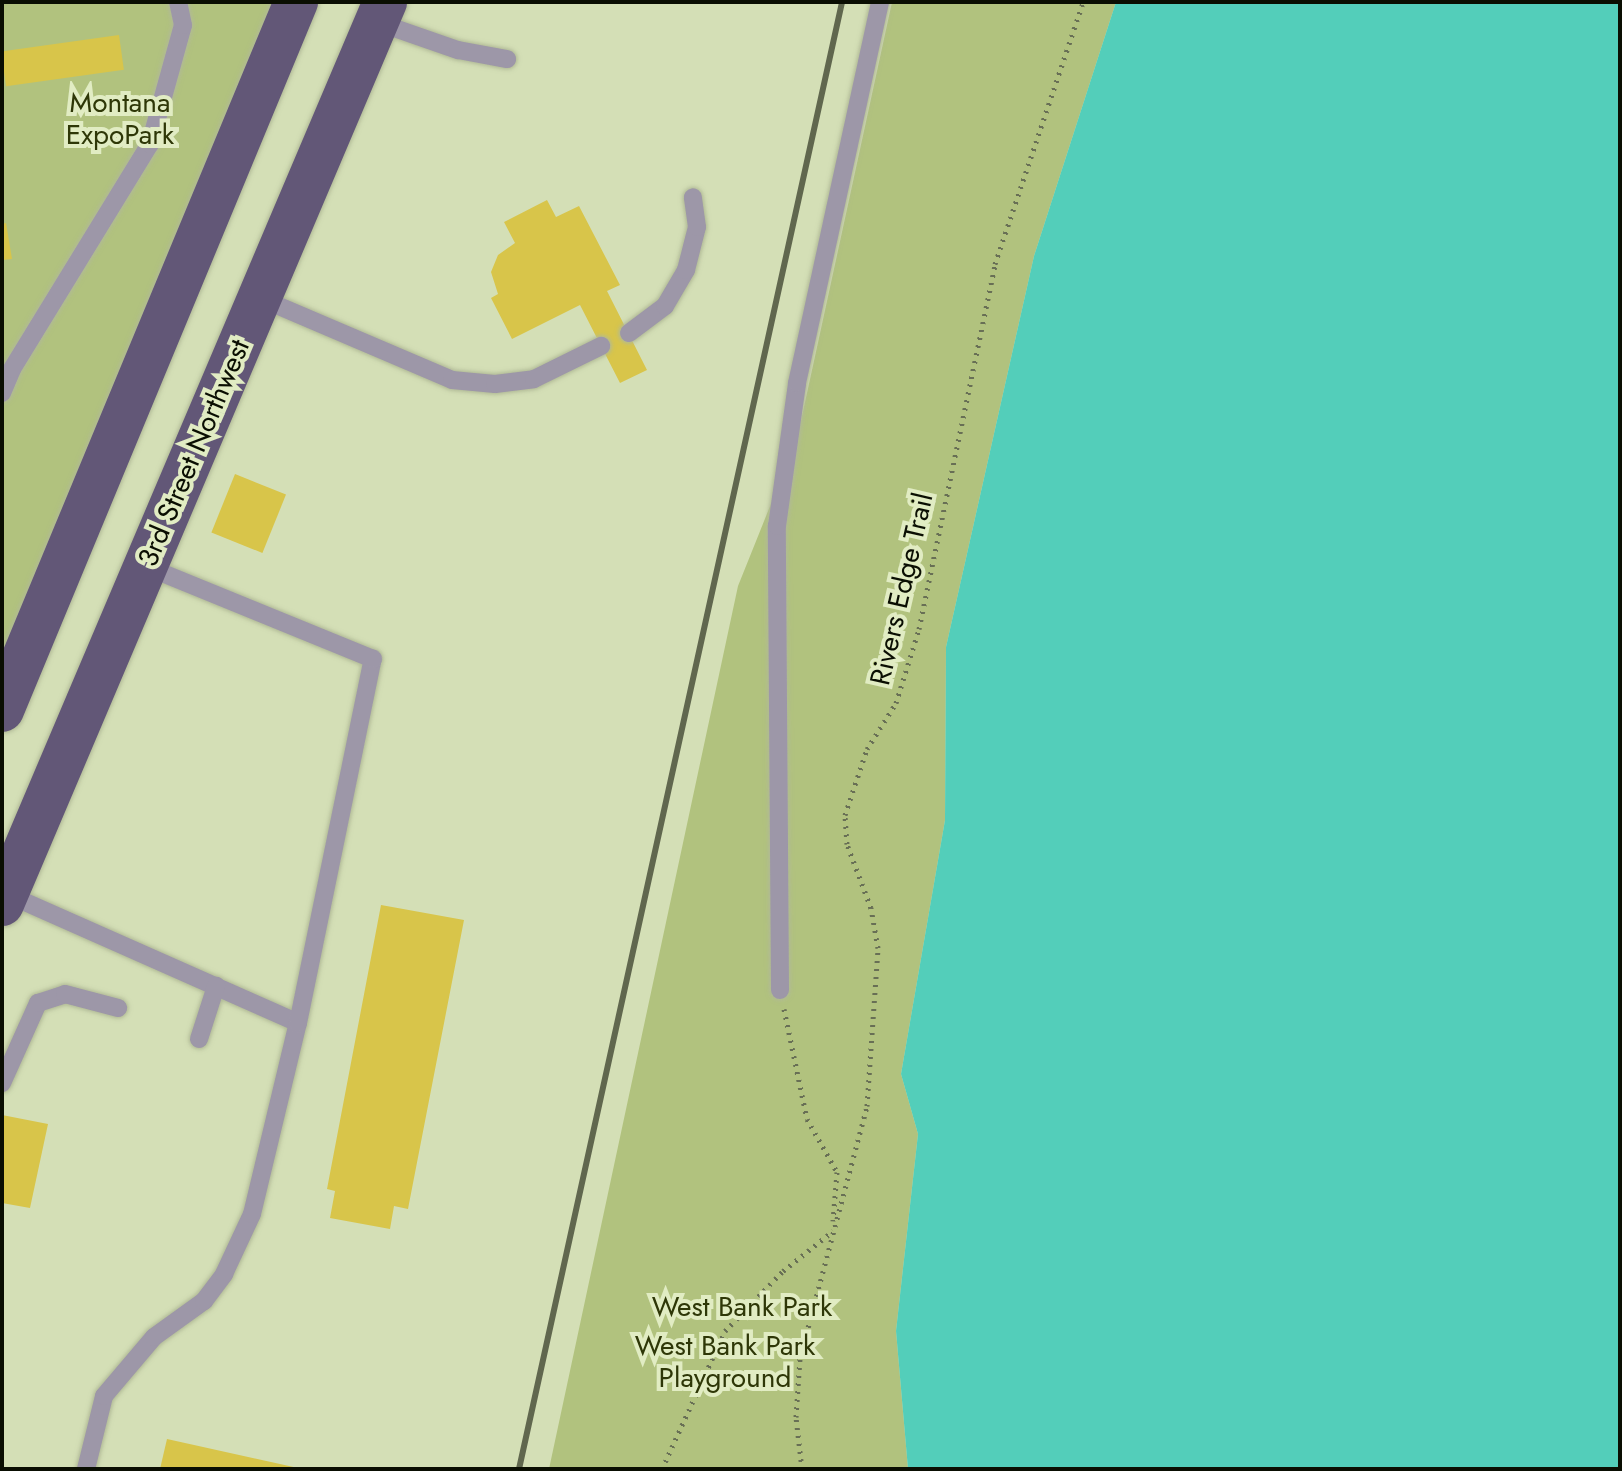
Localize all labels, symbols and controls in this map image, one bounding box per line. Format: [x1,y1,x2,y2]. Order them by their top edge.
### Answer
park label: Montana ExpoPark [66,86,174,152]
street label: 3rd Street Northwest [131,334,257,572]
street label: Rivers Edge Trail [864,490,940,688]
park label: West Bank Park [652,1290,832,1324]
park label: West Bank Park Playground [635,1329,815,1395]

